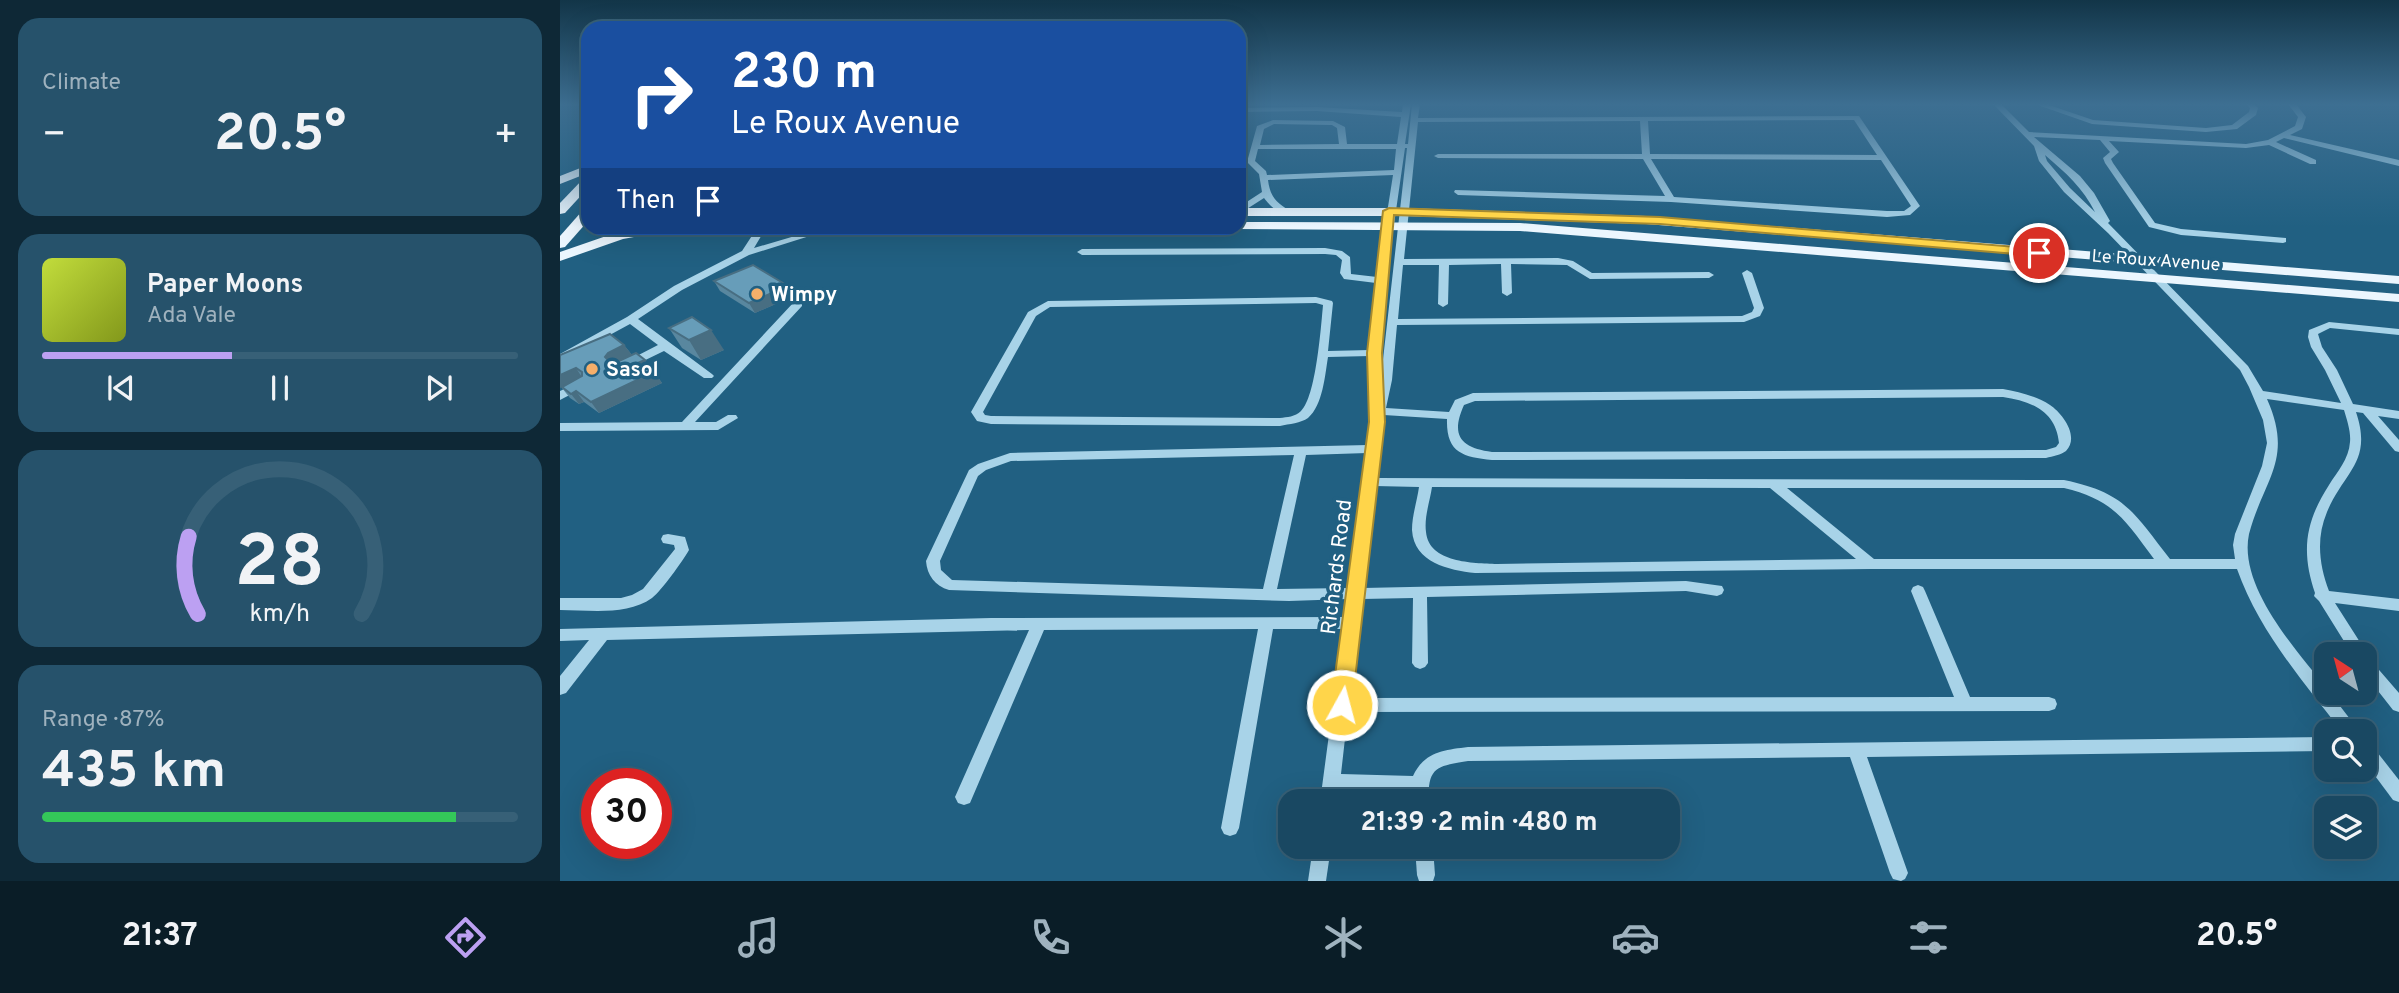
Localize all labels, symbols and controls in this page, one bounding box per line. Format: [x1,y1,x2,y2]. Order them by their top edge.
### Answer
text: 230 m [731,44,877,106]
icon: right [616,49,707,140]
text: Climate [42,69,121,98]
text: 20.5° [214,103,346,169]
text: Le Roux Avenue [731,105,960,145]
text: − [42,112,67,161]
text: + [493,112,518,161]
icon: arrive [689,182,727,220]
text: Then [616,185,675,218]
pin [2009,223,2069,283]
icon: arrive [2020,234,2058,272]
street label: Le Roux Avenue [2091,246,2221,277]
text: Paper Moons [147,269,303,302]
place label: Wimpy [771,282,837,309]
marker: Wimpy [749,286,765,302]
text: Ada Vale [147,302,236,331]
place label: Sasol [606,357,659,384]
marker: Sasol [584,361,600,377]
icon: previous [102,369,140,407]
icon: pause [261,369,299,407]
icon: next [420,369,458,407]
street label: Richards Road [1316,498,1359,636]
text: 28 [235,521,325,613]
text: km/h [250,599,310,631]
north arrow [2314,642,2376,705]
map controls [2314,642,2377,859]
position arrow [1305,668,1379,742]
text: Range · 87% [42,706,165,735]
button: search [2314,719,2377,782]
text: 435 km [42,740,226,806]
speed limit sign: 30 [581,768,672,859]
button: layers [2314,796,2377,859]
text: 21:39 · 2 min · 480 m [1360,807,1598,840]
icon: directions [441,913,490,962]
icon: music [734,913,783,962]
icon: phone [1026,913,1075,962]
icon: climate [1319,913,1368,962]
icon: car [1611,913,1660,962]
icon: filters [1904,913,1953,962]
text: 21:37 [122,917,198,957]
text: 20.5° [2196,917,2277,957]

